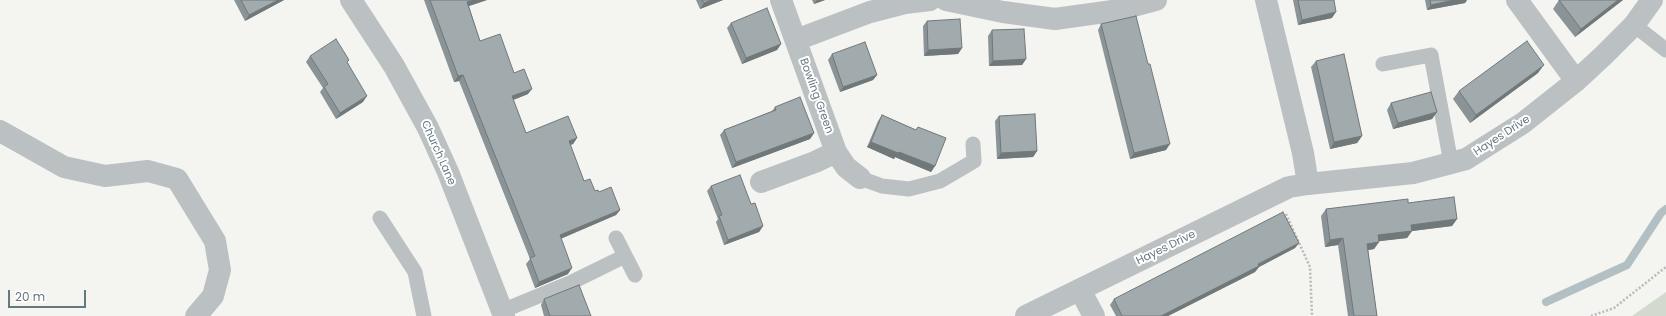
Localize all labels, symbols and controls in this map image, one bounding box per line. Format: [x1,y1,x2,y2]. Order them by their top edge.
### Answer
street label: Bowling Green [796,57,836,135]
street label: Hayes Drive [1471,113,1533,159]
street label: Church Lane [418,119,458,187]
street label: Hayes Drive [1134,228,1198,268]
scale bar [10,282,88,308]
text: 20 m [15,288,45,305]

